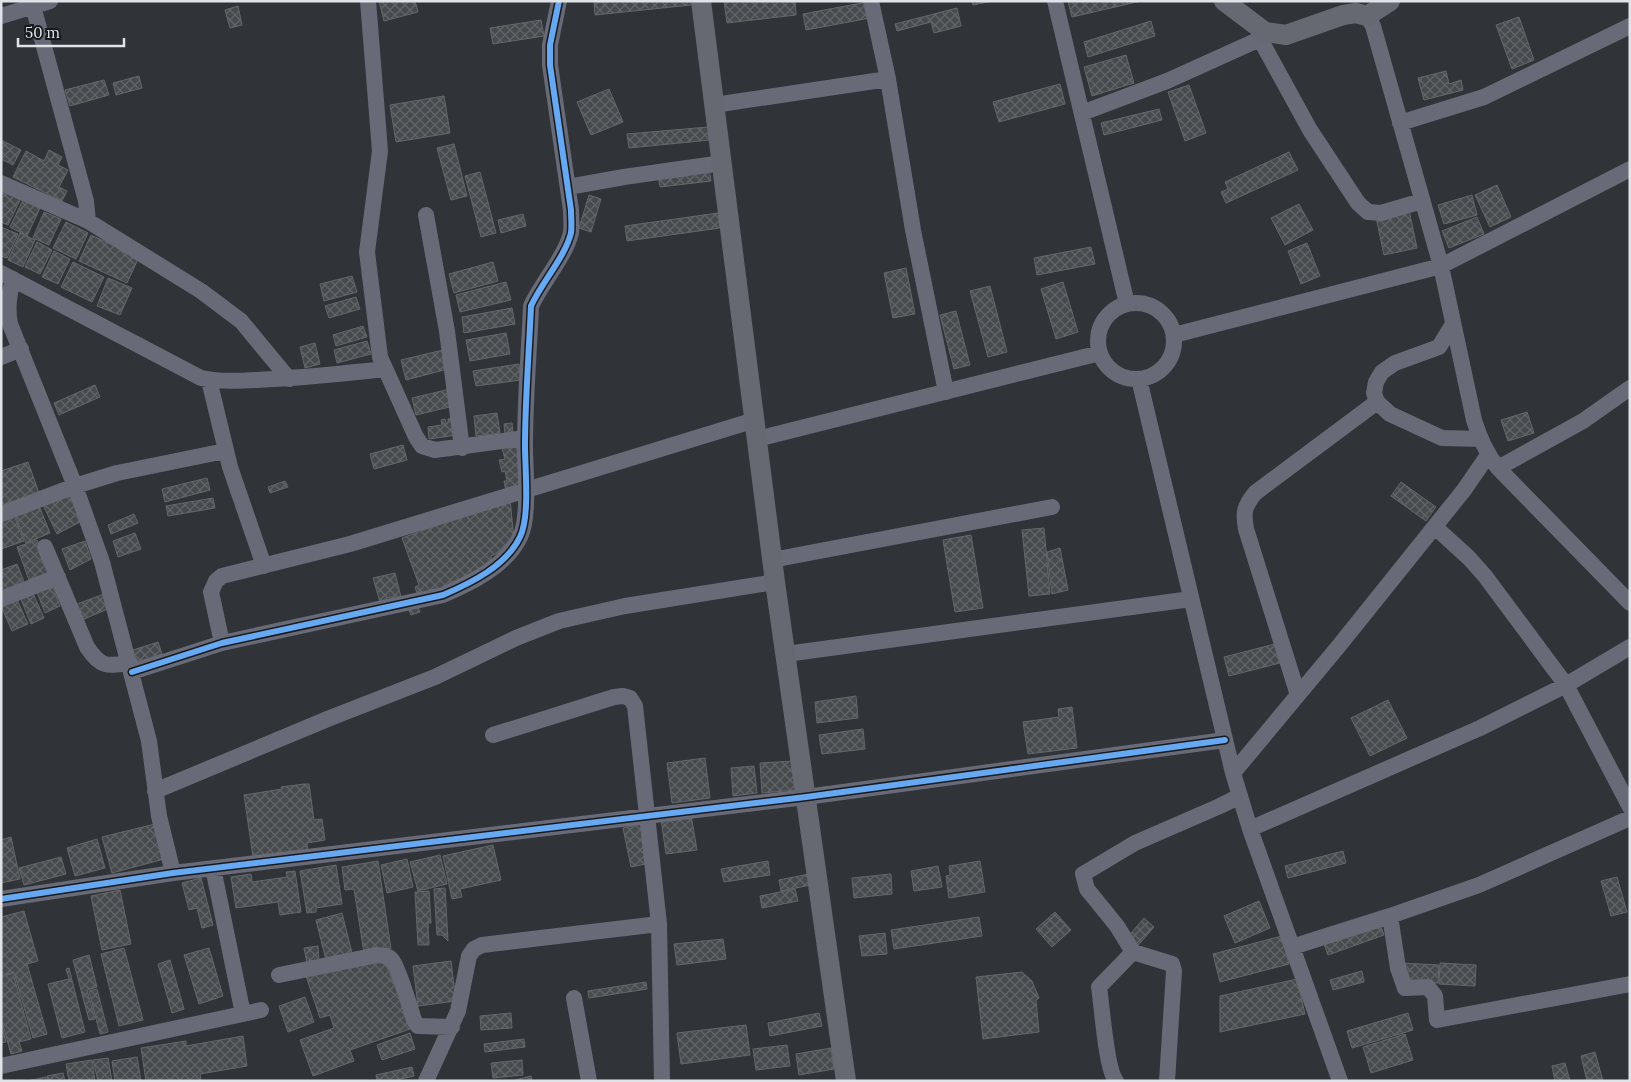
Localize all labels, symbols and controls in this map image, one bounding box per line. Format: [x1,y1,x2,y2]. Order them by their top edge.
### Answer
scale bar [18,15,124,47]
text: 50 m [25,23,60,42]

